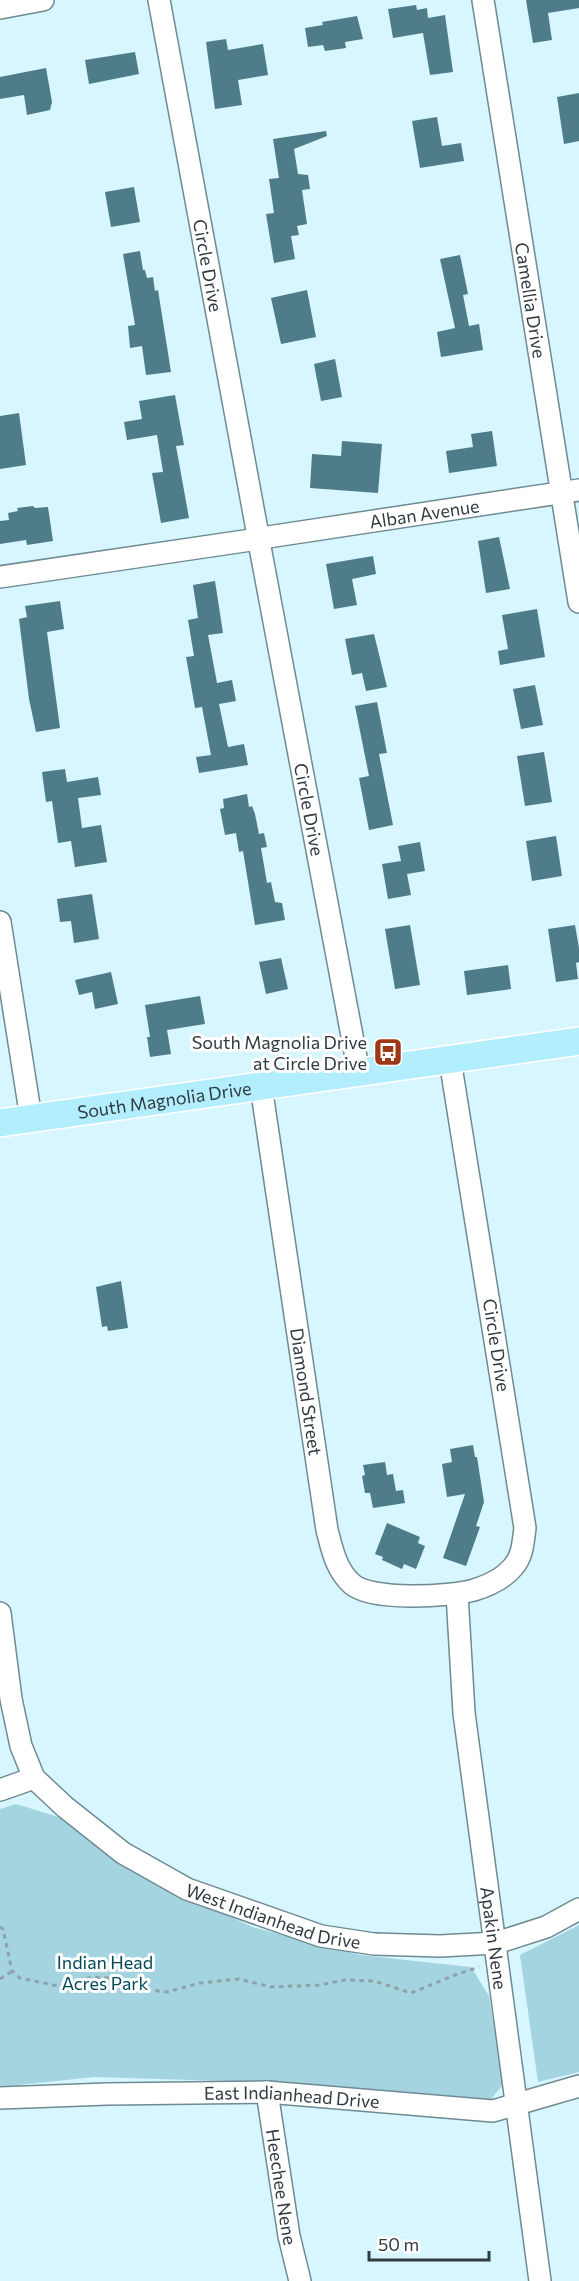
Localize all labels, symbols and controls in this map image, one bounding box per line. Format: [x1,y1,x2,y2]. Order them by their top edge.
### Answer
street label: Circle Drive [189,217,227,314]
street label: Camellia Drive [511,241,551,360]
street label: Alban Avenue [368,494,481,533]
street label: Circle Drive [290,761,329,858]
place label: South Magnolia Drive at Circle Drive [192,1031,367,1074]
bus stop icon: South Magnolia Drive at Circle Drive [372,1036,404,1068]
street label: South Magnolia Drive [76,1077,253,1123]
street label: Circle Drive [479,1297,515,1393]
street label: Diamond Street [286,1326,327,1457]
street label: West Indianhead Drive [183,1878,362,1953]
street label: Apakin Nene [476,1885,512,1991]
park label: Indian Head Acres Park [57,1951,153,1994]
street label: East Indianhead Drive [204,2081,380,2112]
street label: Heechee Nene [262,2127,302,2247]
scale bar [369,2224,489,2262]
text: 50 m [378,2233,419,2255]

